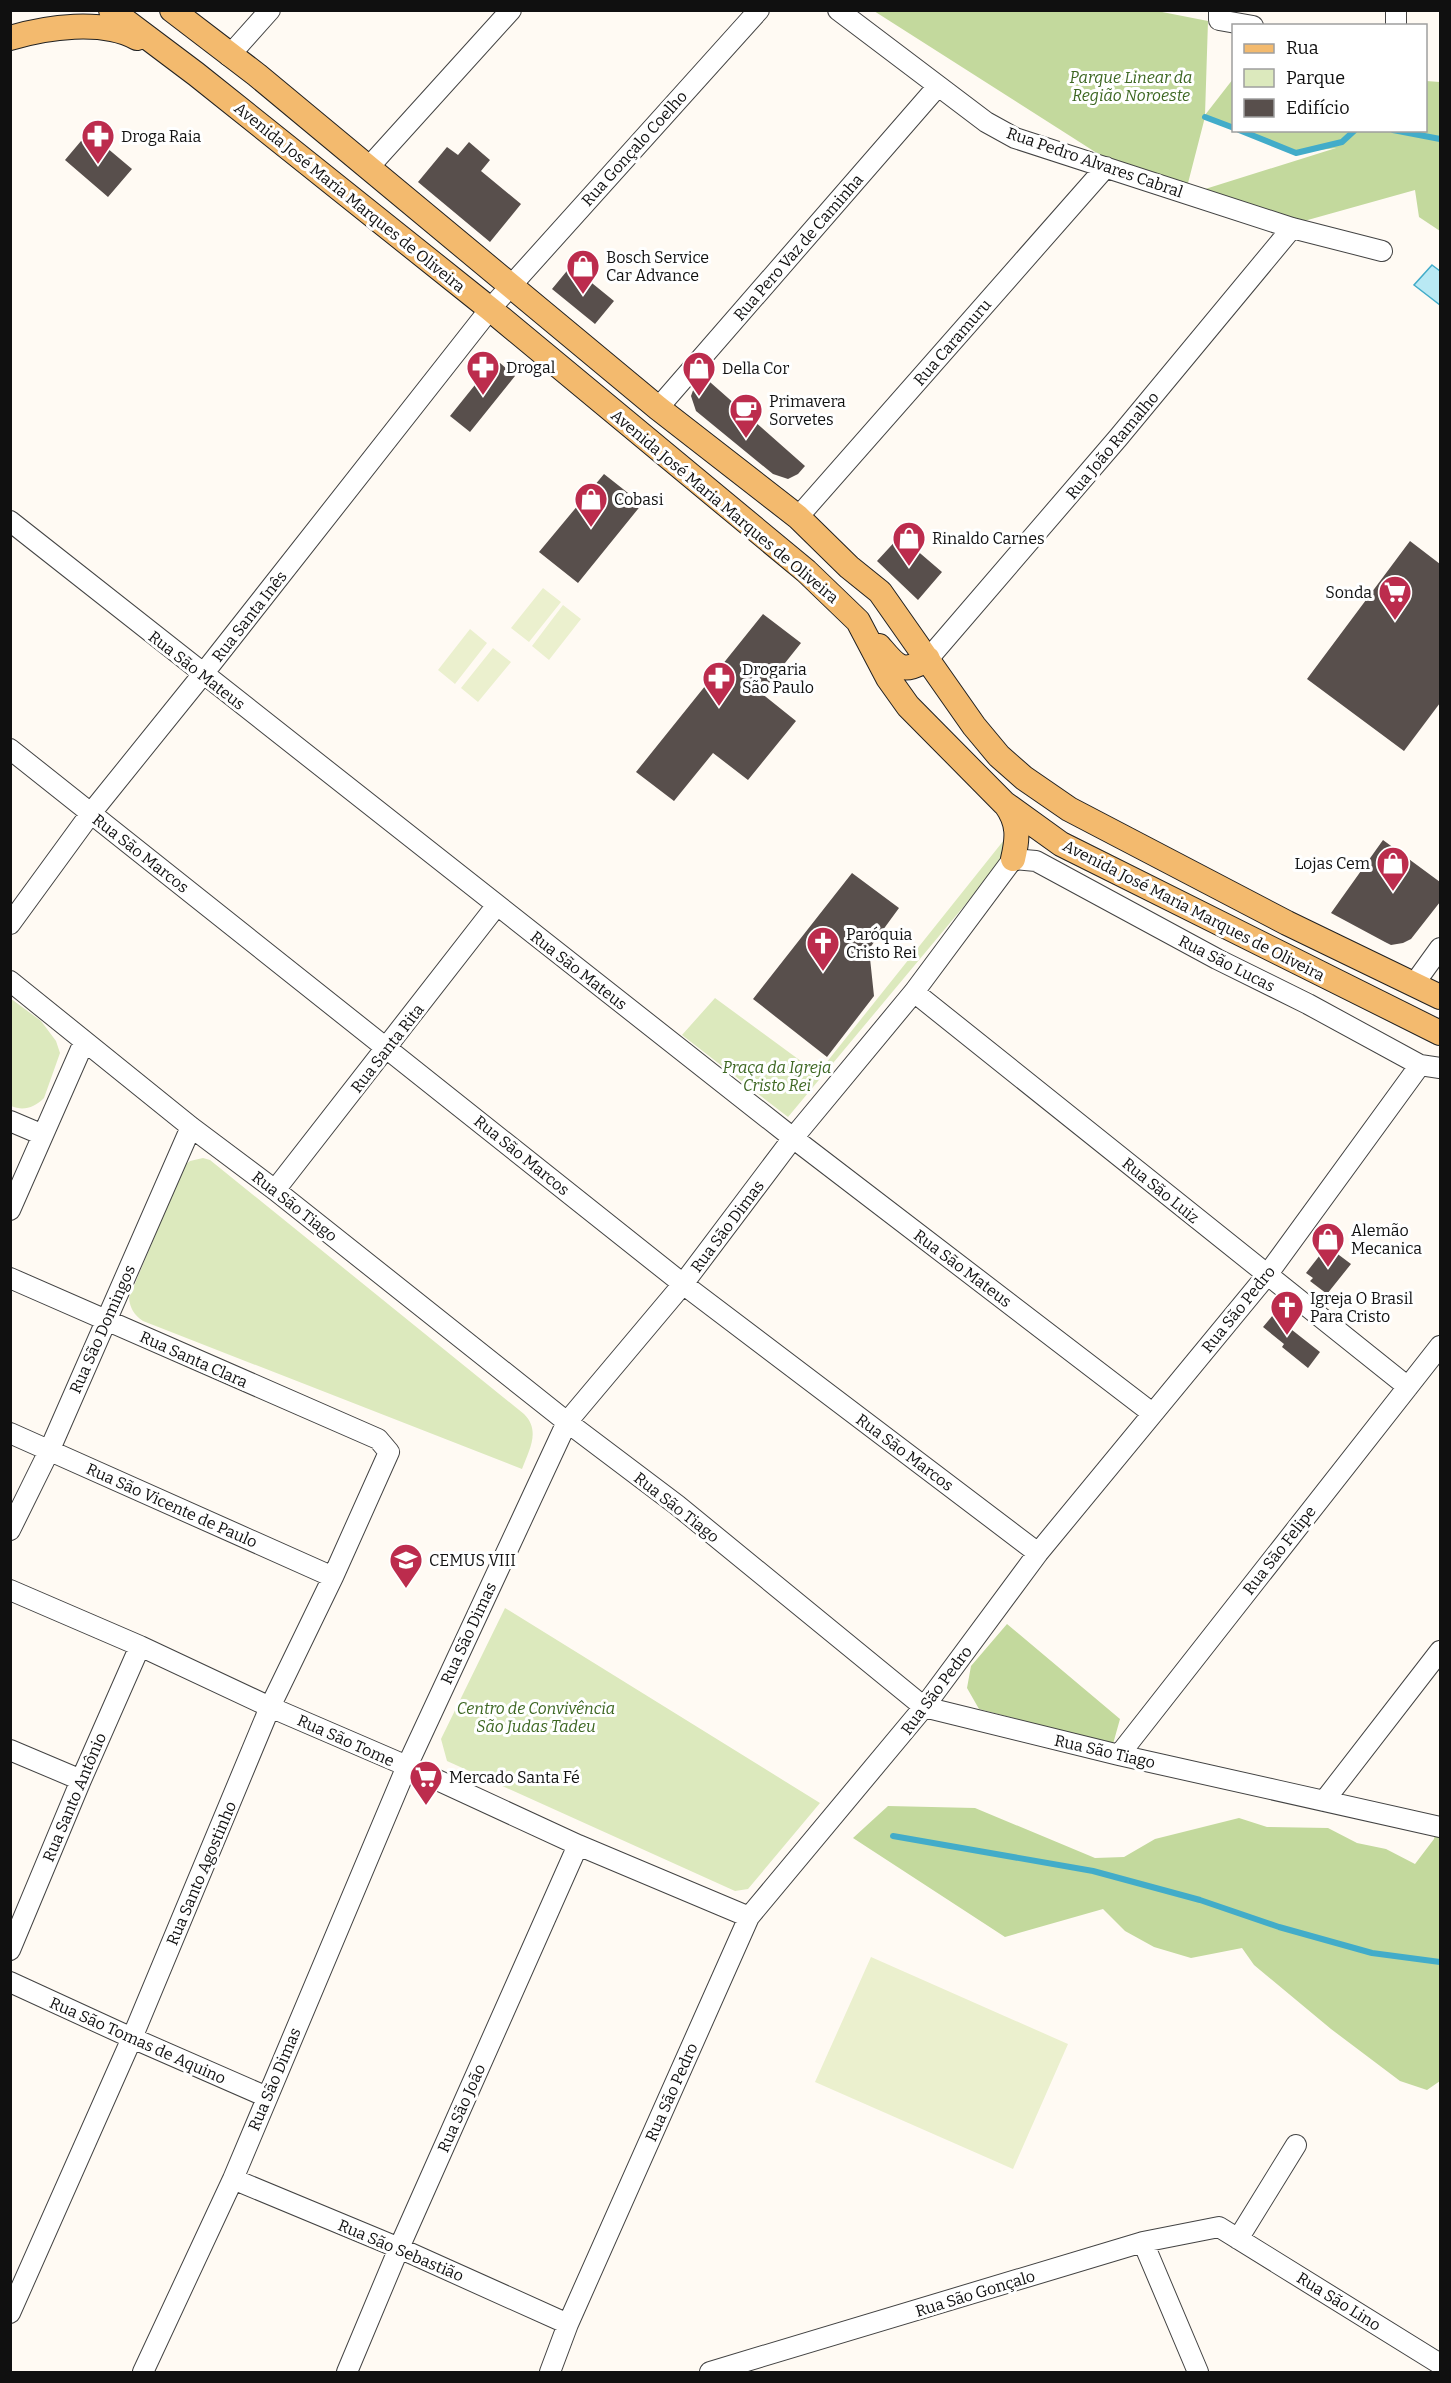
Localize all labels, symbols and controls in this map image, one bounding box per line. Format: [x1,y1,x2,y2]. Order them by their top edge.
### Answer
legend [1232,24,1427,132]
text: Rua [1286,37,1319,59]
text: Parque [1286,67,1345,89]
park label: Parque Linear da Região Noroeste [1070,68,1192,105]
street label: Rua Gonçalo Coelho [578,87,691,210]
text: Edifício [1286,97,1350,119]
street label: Avenida José Maria Marques de Oliveira [231,98,469,297]
pharmacy icon: Droga Raia [80,118,116,165]
street label: Rua Pedro Alvares Cabral [1004,123,1186,202]
place label: Droga Raia [121,127,201,146]
street label: Rua Pero Vaz de Caminha [730,170,867,324]
shop icon: Bosch Service Car Advance [565,248,601,295]
place label: Bosch Service Car Advance [606,248,709,285]
street label: Rua Caramuru [910,295,995,389]
pharmacy icon: Drogal [465,349,501,396]
shop icon: Della Cor [681,350,717,397]
place label: Drogal [506,358,556,377]
place label: Della Cor [722,359,789,378]
street label: Rua João Ramalho [1062,388,1163,503]
cafe icon: Primavera Sorvetes [728,392,764,439]
place label: Primavera Sorvetes [769,392,846,429]
street label: Avenida José Maria Marques de Oliveira [607,406,842,607]
shop icon: Cobasi [573,481,609,528]
place label: Cobasi [614,490,664,509]
shop icon: Rinaldo Carnes [891,520,927,567]
place label: Rinaldo Carnes [932,529,1045,548]
street label: Rua Santa Inês [208,567,291,666]
supermarket icon: Sonda [1377,574,1413,621]
place label: Sonda [1325,583,1372,602]
street label: Rua São Mateus [145,627,249,714]
pharmacy icon: Drogaria São Paulo [701,660,737,707]
place label: Drogaria São Paulo [742,660,814,697]
street label: Rua São Marcos [89,810,193,897]
street label: Avenida José Maria Marques de Oliveira [1060,836,1328,985]
shop icon: Lojas Cem [1375,845,1411,892]
place label: Lojas Cem [1294,854,1370,873]
church icon: Paróquia Cristo Rei [805,925,841,972]
place label: Paróquia Cristo Rei [846,925,917,962]
street label: Rua São Mateus [527,927,631,1014]
street label: Rua São Lucas [1176,931,1278,996]
street label: Rua Santa Rita [347,1000,428,1096]
park label: Praça da Igreja Cristo Rei [723,1058,831,1095]
street label: Rua São Marcos [470,1111,573,1200]
street label: Rua São Luiz [1118,1154,1203,1227]
street label: Rua São Tiago [248,1167,341,1246]
street label: Rua São Dimas [687,1177,768,1276]
shop icon: Alemão Mecanica [1310,1221,1346,1268]
place label: Alemão Mecanica [1351,1221,1422,1258]
street label: Rua São Mateus [910,1226,1015,1311]
street label: Rua São Domingos [66,1262,139,1396]
street label: Rua São Pedro [1198,1262,1279,1356]
church icon: Igreja O Brasil Para Cristo [1269,1289,1305,1336]
place label: Igreja O Brasil Para Cristo [1310,1289,1413,1326]
street label: Rua Santa Clara [137,1327,251,1392]
street label: Rua São Marcos [852,1410,957,1495]
street label: Rua São Vicente de Paulo [83,1459,260,1552]
street label: Rua São Tiago [630,1468,723,1547]
street label: Rua São Felipe [1239,1502,1320,1598]
school or university icon: CEMUS VIII [388,1542,424,1589]
place label: CEMUS VIII [429,1551,516,1570]
street label: Rua São Dimas [437,1579,500,1687]
street label: Rua São Pedro [897,1642,976,1738]
park label: Centro de Convivência São Judas Tadeu [457,1699,615,1736]
street label: Rua São Tome [294,1711,397,1770]
street label: Rua Santo Antônio [39,1730,110,1865]
street label: Rua São Tiago [1053,1731,1157,1772]
supermarket icon: Mercado Santa Fé [408,1759,444,1806]
place label: Mercado Santa Fé [449,1768,580,1787]
street label: Rua Santo Agostinho [163,1798,240,1948]
street label: Rua São Tomas de Aquino [47,1993,229,2088]
street label: Rua São Dimas [244,2025,305,2134]
street label: Rua São Pedro [641,2040,702,2144]
street label: Rua São João [434,2061,489,2155]
street label: Rua São Sebastião [335,2215,466,2286]
street label: Rua São Gonçalo [913,2266,1037,2321]
street label: Rua São Lino [1293,2268,1384,2335]

